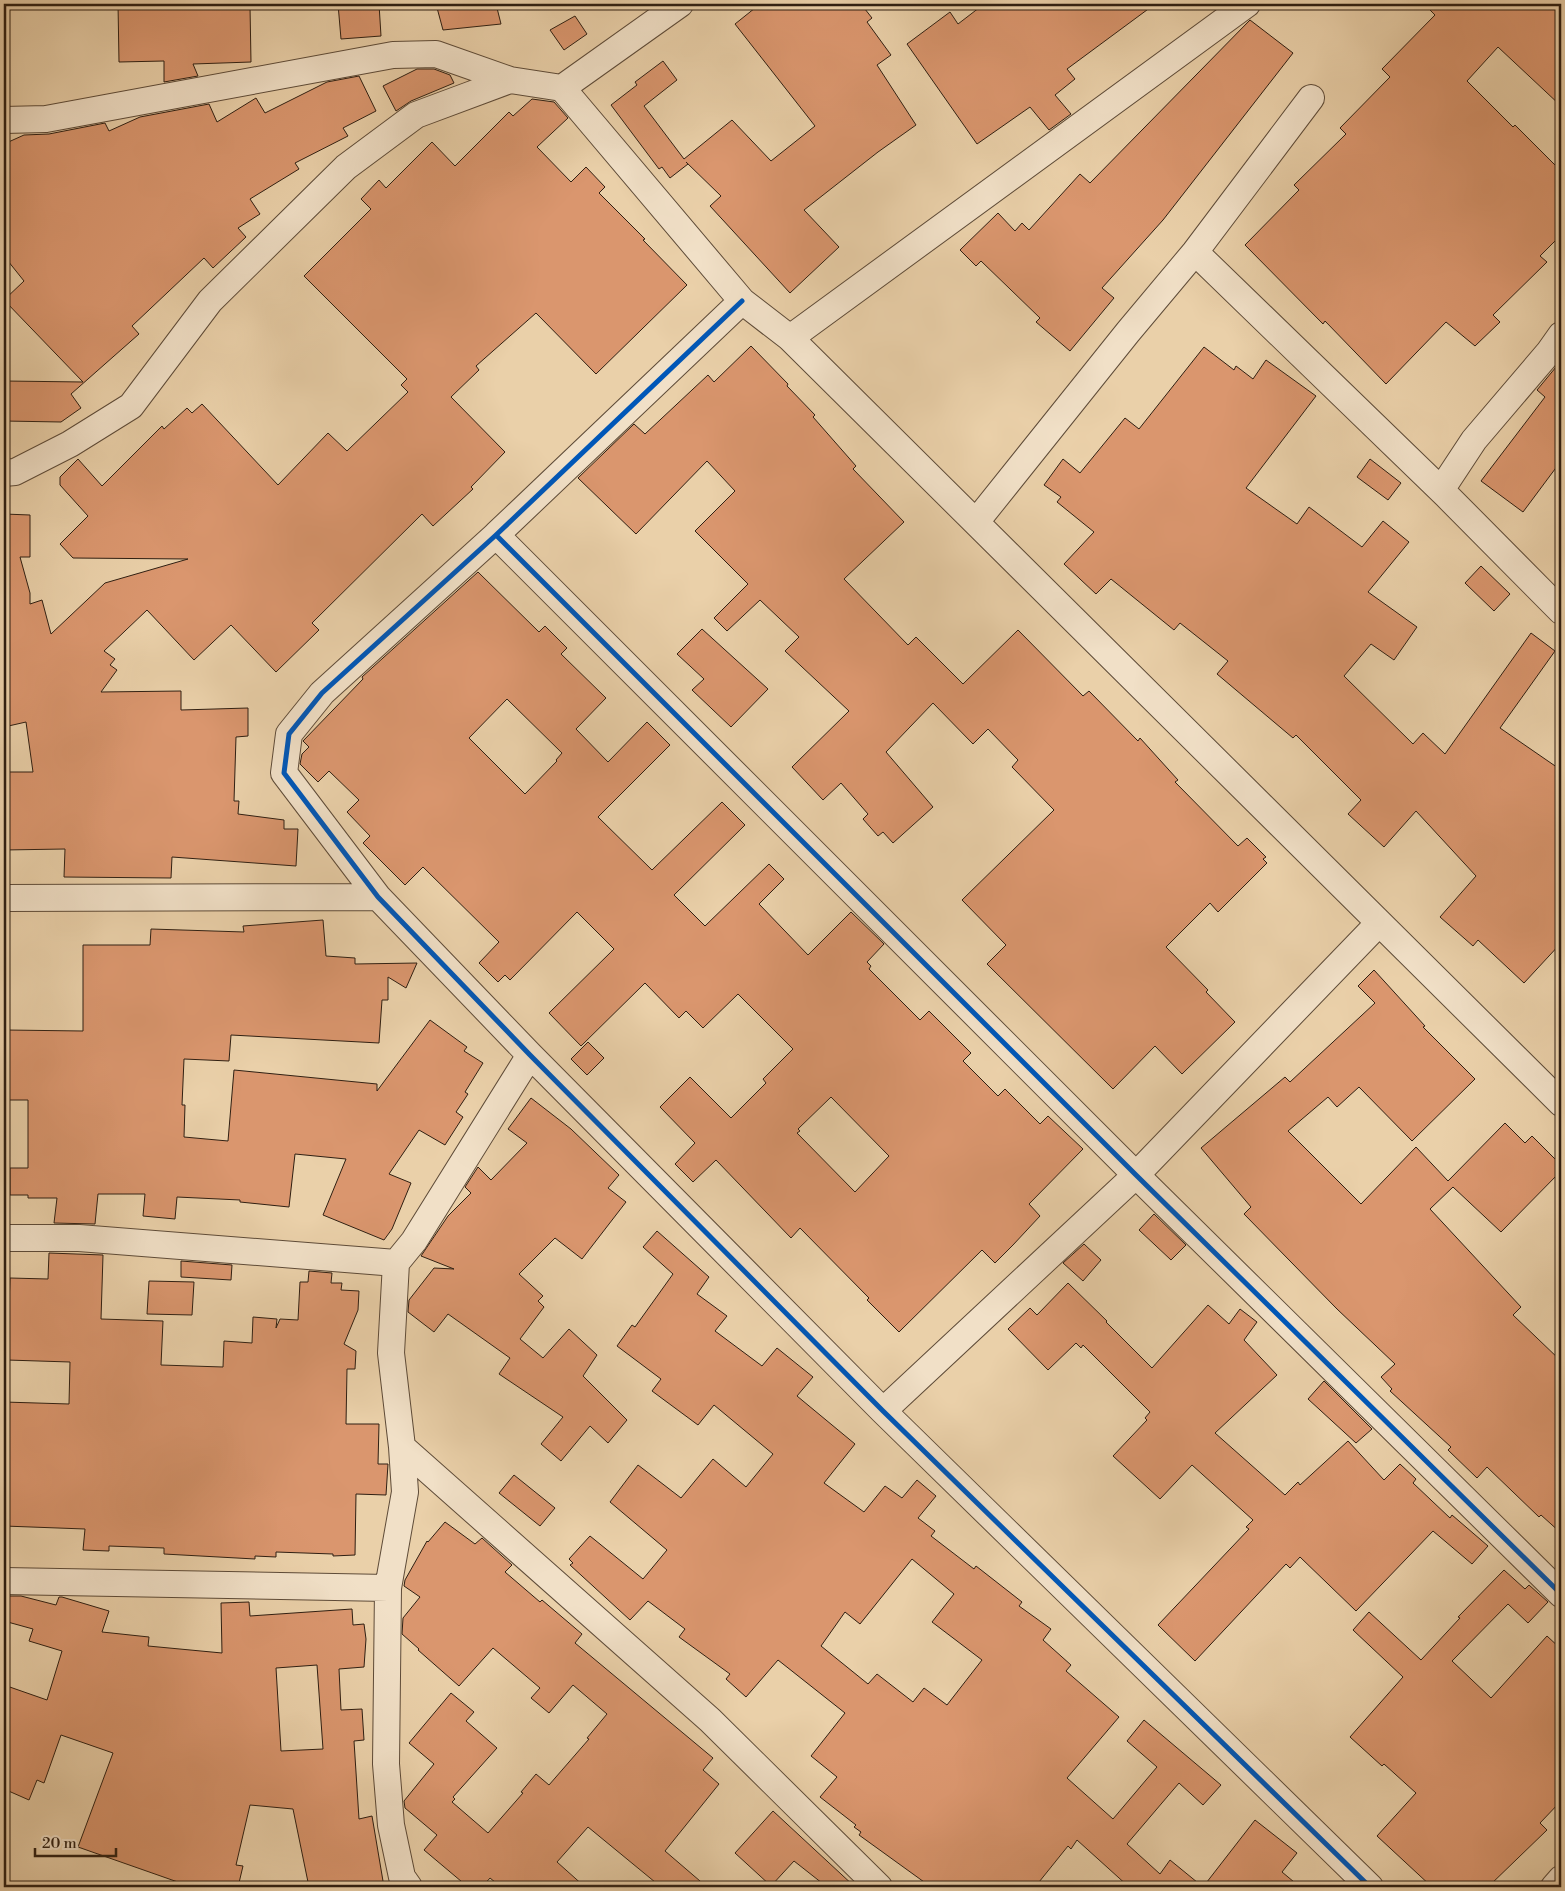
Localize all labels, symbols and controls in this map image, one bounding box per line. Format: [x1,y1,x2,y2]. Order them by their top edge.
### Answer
scale bar [35,1826,116,1858]
text: 20 m [42,1834,77,1853]

